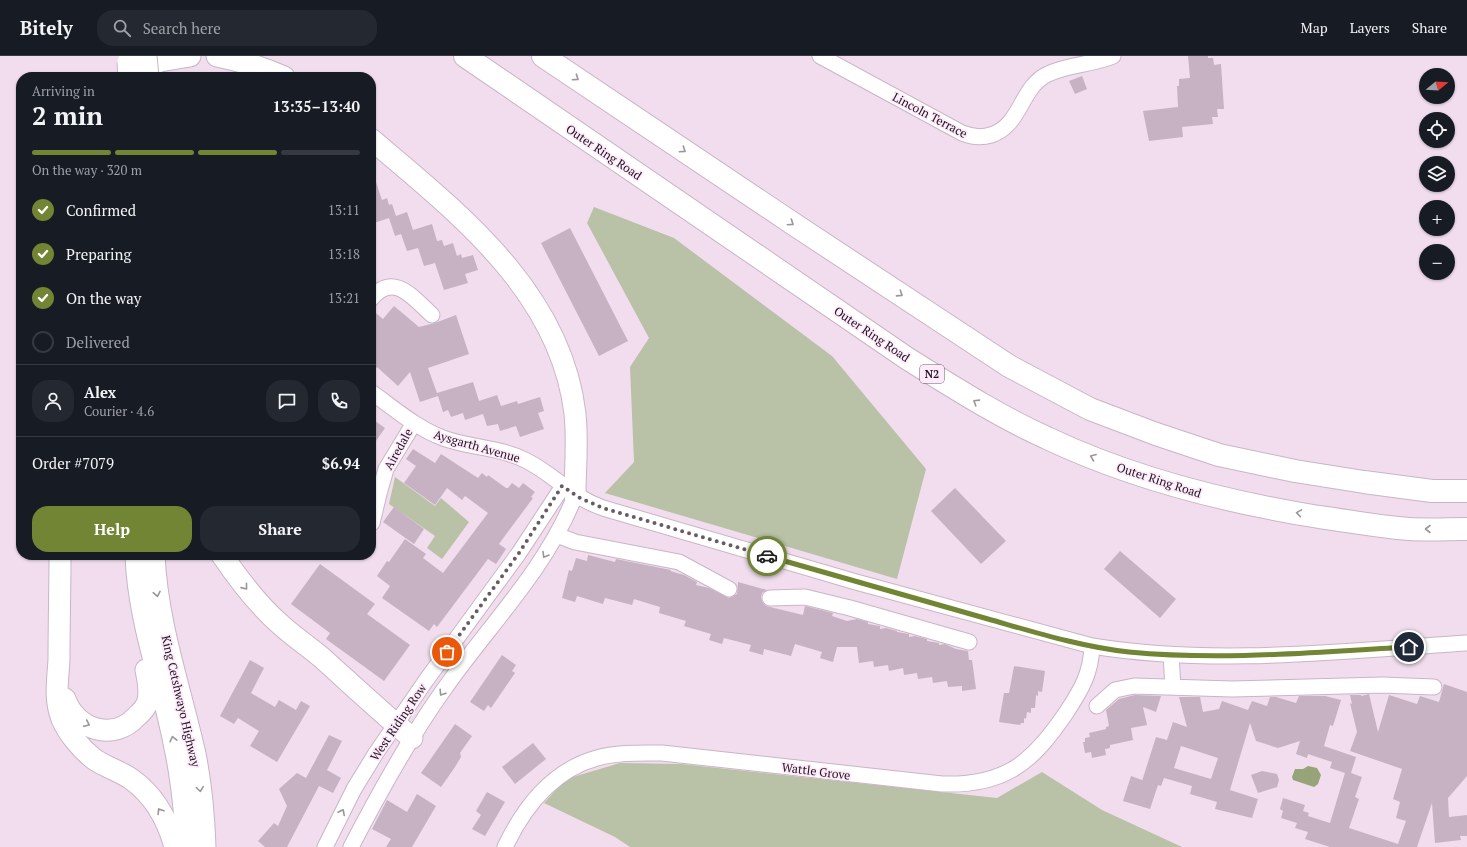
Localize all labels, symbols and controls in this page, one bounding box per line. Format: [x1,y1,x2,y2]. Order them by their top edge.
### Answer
search box [97,10,377,46]
text: Bitely [20,15,73,40]
icon: search [111,17,133,39]
text: Search here [143,18,221,38]
text: Map [1301,18,1328,37]
text: Layers [1350,18,1390,37]
text: Share [1412,18,1447,37]
north arrow [1419,68,1455,104]
map controls [1419,68,1455,280]
one-way arrow [571,73,578,80]
text: Arriving in [32,82,95,100]
street label: Lincoln Terrace [890,89,970,141]
text: 13:35–13:40 [273,96,360,116]
text: 2 min [32,98,103,132]
button: locate [1419,112,1455,148]
street label: Outer Ring Road [563,121,645,183]
one-way arrow [679,145,686,152]
button: layers [1419,156,1455,192]
text: On the way · 320 m [32,161,142,179]
icon: check [32,199,54,221]
text: Confirmed [66,200,136,220]
button: + [1419,200,1455,236]
text: 13:11 [328,201,360,219]
one-way arrow [787,218,794,226]
icon: check [32,243,54,265]
text: Preparing [66,244,131,264]
button: − [1419,244,1455,280]
text: 13:18 [328,245,360,263]
icon: check [32,287,54,309]
text: On the way [66,288,141,308]
text: 13:21 [328,289,360,307]
one-way arrow [896,289,903,297]
street label: Outer Ring Road [831,303,913,365]
text: Delivered [66,332,130,352]
road number: N2 [920,365,944,383]
button: person [32,380,74,422]
button: chat [266,380,308,422]
button: phone [318,380,360,422]
text: Alex [84,382,116,402]
one-way arrow [973,399,980,406]
text: Courier · 4.6 [84,402,154,420]
street label: Airedale [381,426,415,472]
street label: Aysgarth Avenue [432,427,522,465]
text: Order #7079 [32,453,114,473]
text: $6.94 [322,453,360,473]
one-way arrow [1090,454,1097,462]
street label: Outer Ring Road [1115,459,1204,501]
button: Help [32,506,192,552]
button: Share [200,506,360,552]
one-way arrow [1296,510,1302,518]
one-way arrow [1425,525,1431,533]
courier [747,536,787,576]
icon: car [756,545,778,567]
one-way arrow [542,551,549,558]
one-way arrow [240,582,247,589]
one-way arrow [152,591,161,597]
pin [1392,630,1426,664]
street label: King Cetshwayo Highway [159,634,204,769]
pin [430,635,464,669]
icon: home [1398,636,1420,658]
icon: bag [436,641,458,663]
street label: West Riding Row [367,680,429,763]
one-way arrow [440,688,447,695]
one-way arrow [82,719,90,727]
one-way arrow [169,736,178,743]
street label: Wattle Grove [781,759,851,783]
one-way arrow [195,786,204,792]
one-way arrow [157,808,165,815]
one-way arrow [338,809,345,816]

